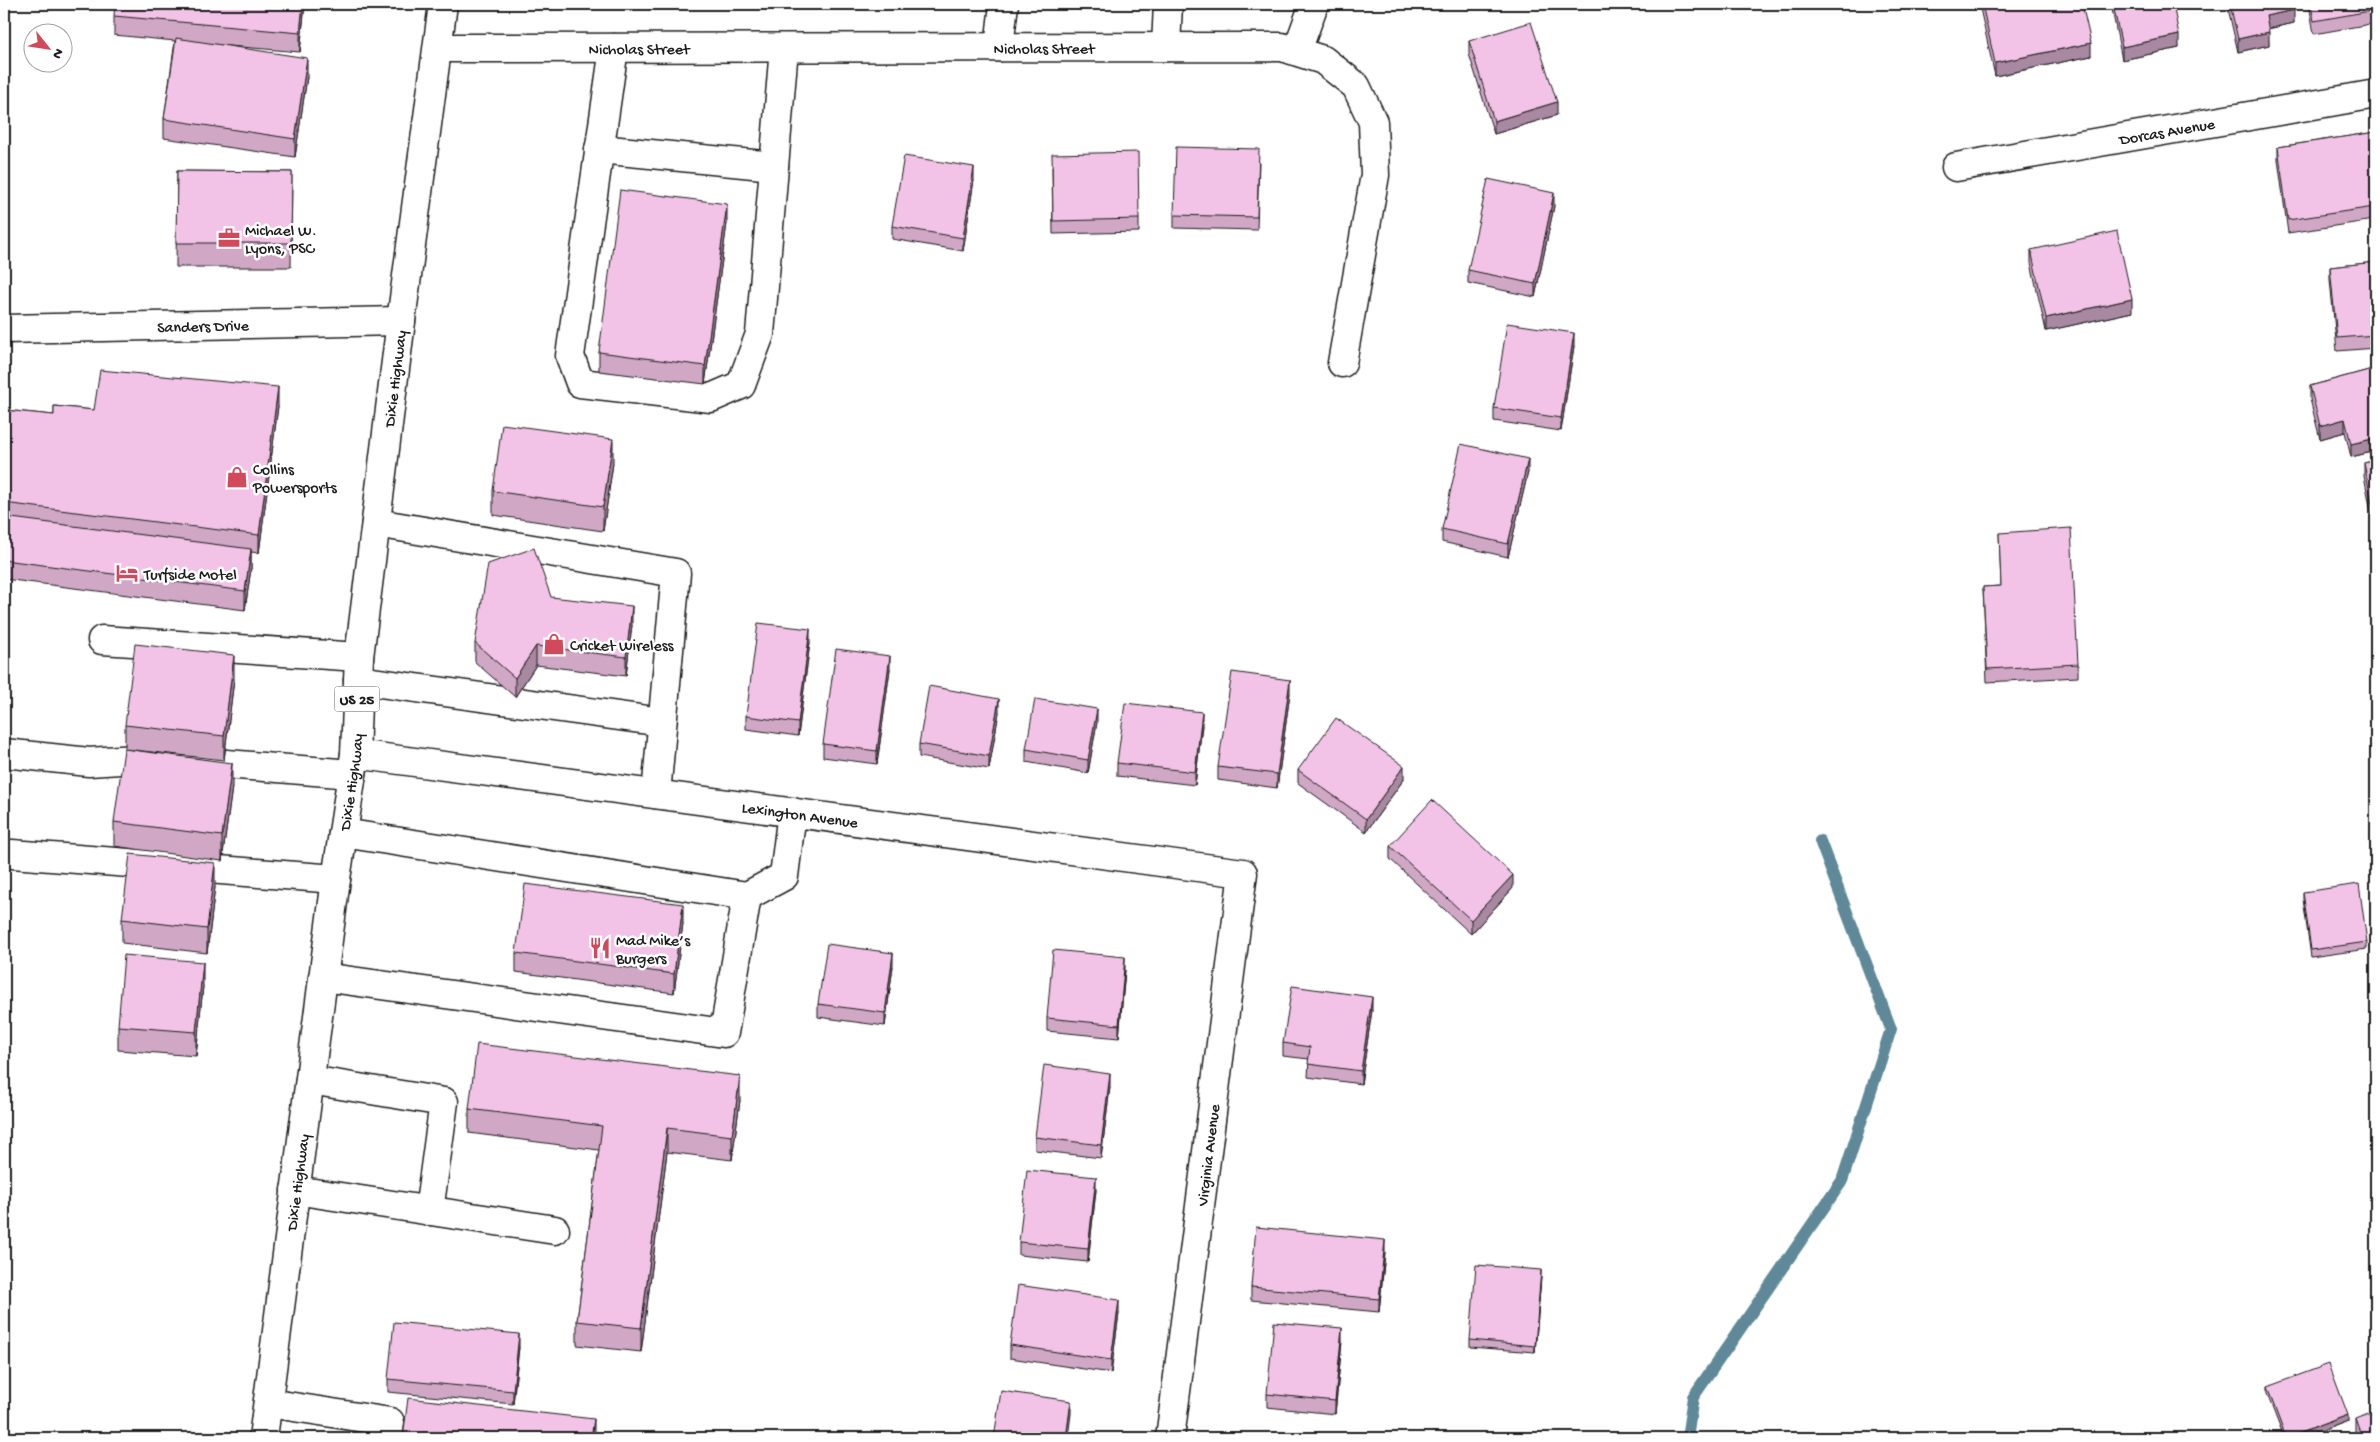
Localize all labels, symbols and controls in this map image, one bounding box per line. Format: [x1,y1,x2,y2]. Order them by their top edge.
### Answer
north arrow [22,22,72,72]
street label: Nicholas Street [993,41,1096,60]
street label: Nicholas Street [588,42,691,61]
text: N [47,45,67,61]
street label: Dorcas Avenue [2117,116,2217,152]
place label: Michael W. Lyons, PSC [245,223,317,260]
office icon: Michael W. Lyons, PSC [216,225,242,251]
street label: Sanders Drive [157,318,250,339]
street label: Dixie Highway [382,329,413,429]
place label: Collins Powersports [252,462,338,499]
shop icon: Collins Powersports [224,464,250,490]
hotel icon: Turfside Motel [114,560,140,586]
place label: Turfside Motel [143,567,237,586]
shop icon: Cricket Wireless [541,631,567,657]
place label: Cricket Wireless [570,638,675,657]
road number: US 25 [334,686,380,712]
street label: Dixie Highway [337,733,369,833]
street label: Lexington Avenue [740,800,860,834]
place label: Mad Mike’s Burgers [615,933,691,970]
restaurant icon: Mad Mike’s Burgers [587,935,613,961]
street label: Virginia Avenue [1195,1103,1226,1208]
street label: Dixie Highway [284,1133,316,1233]

